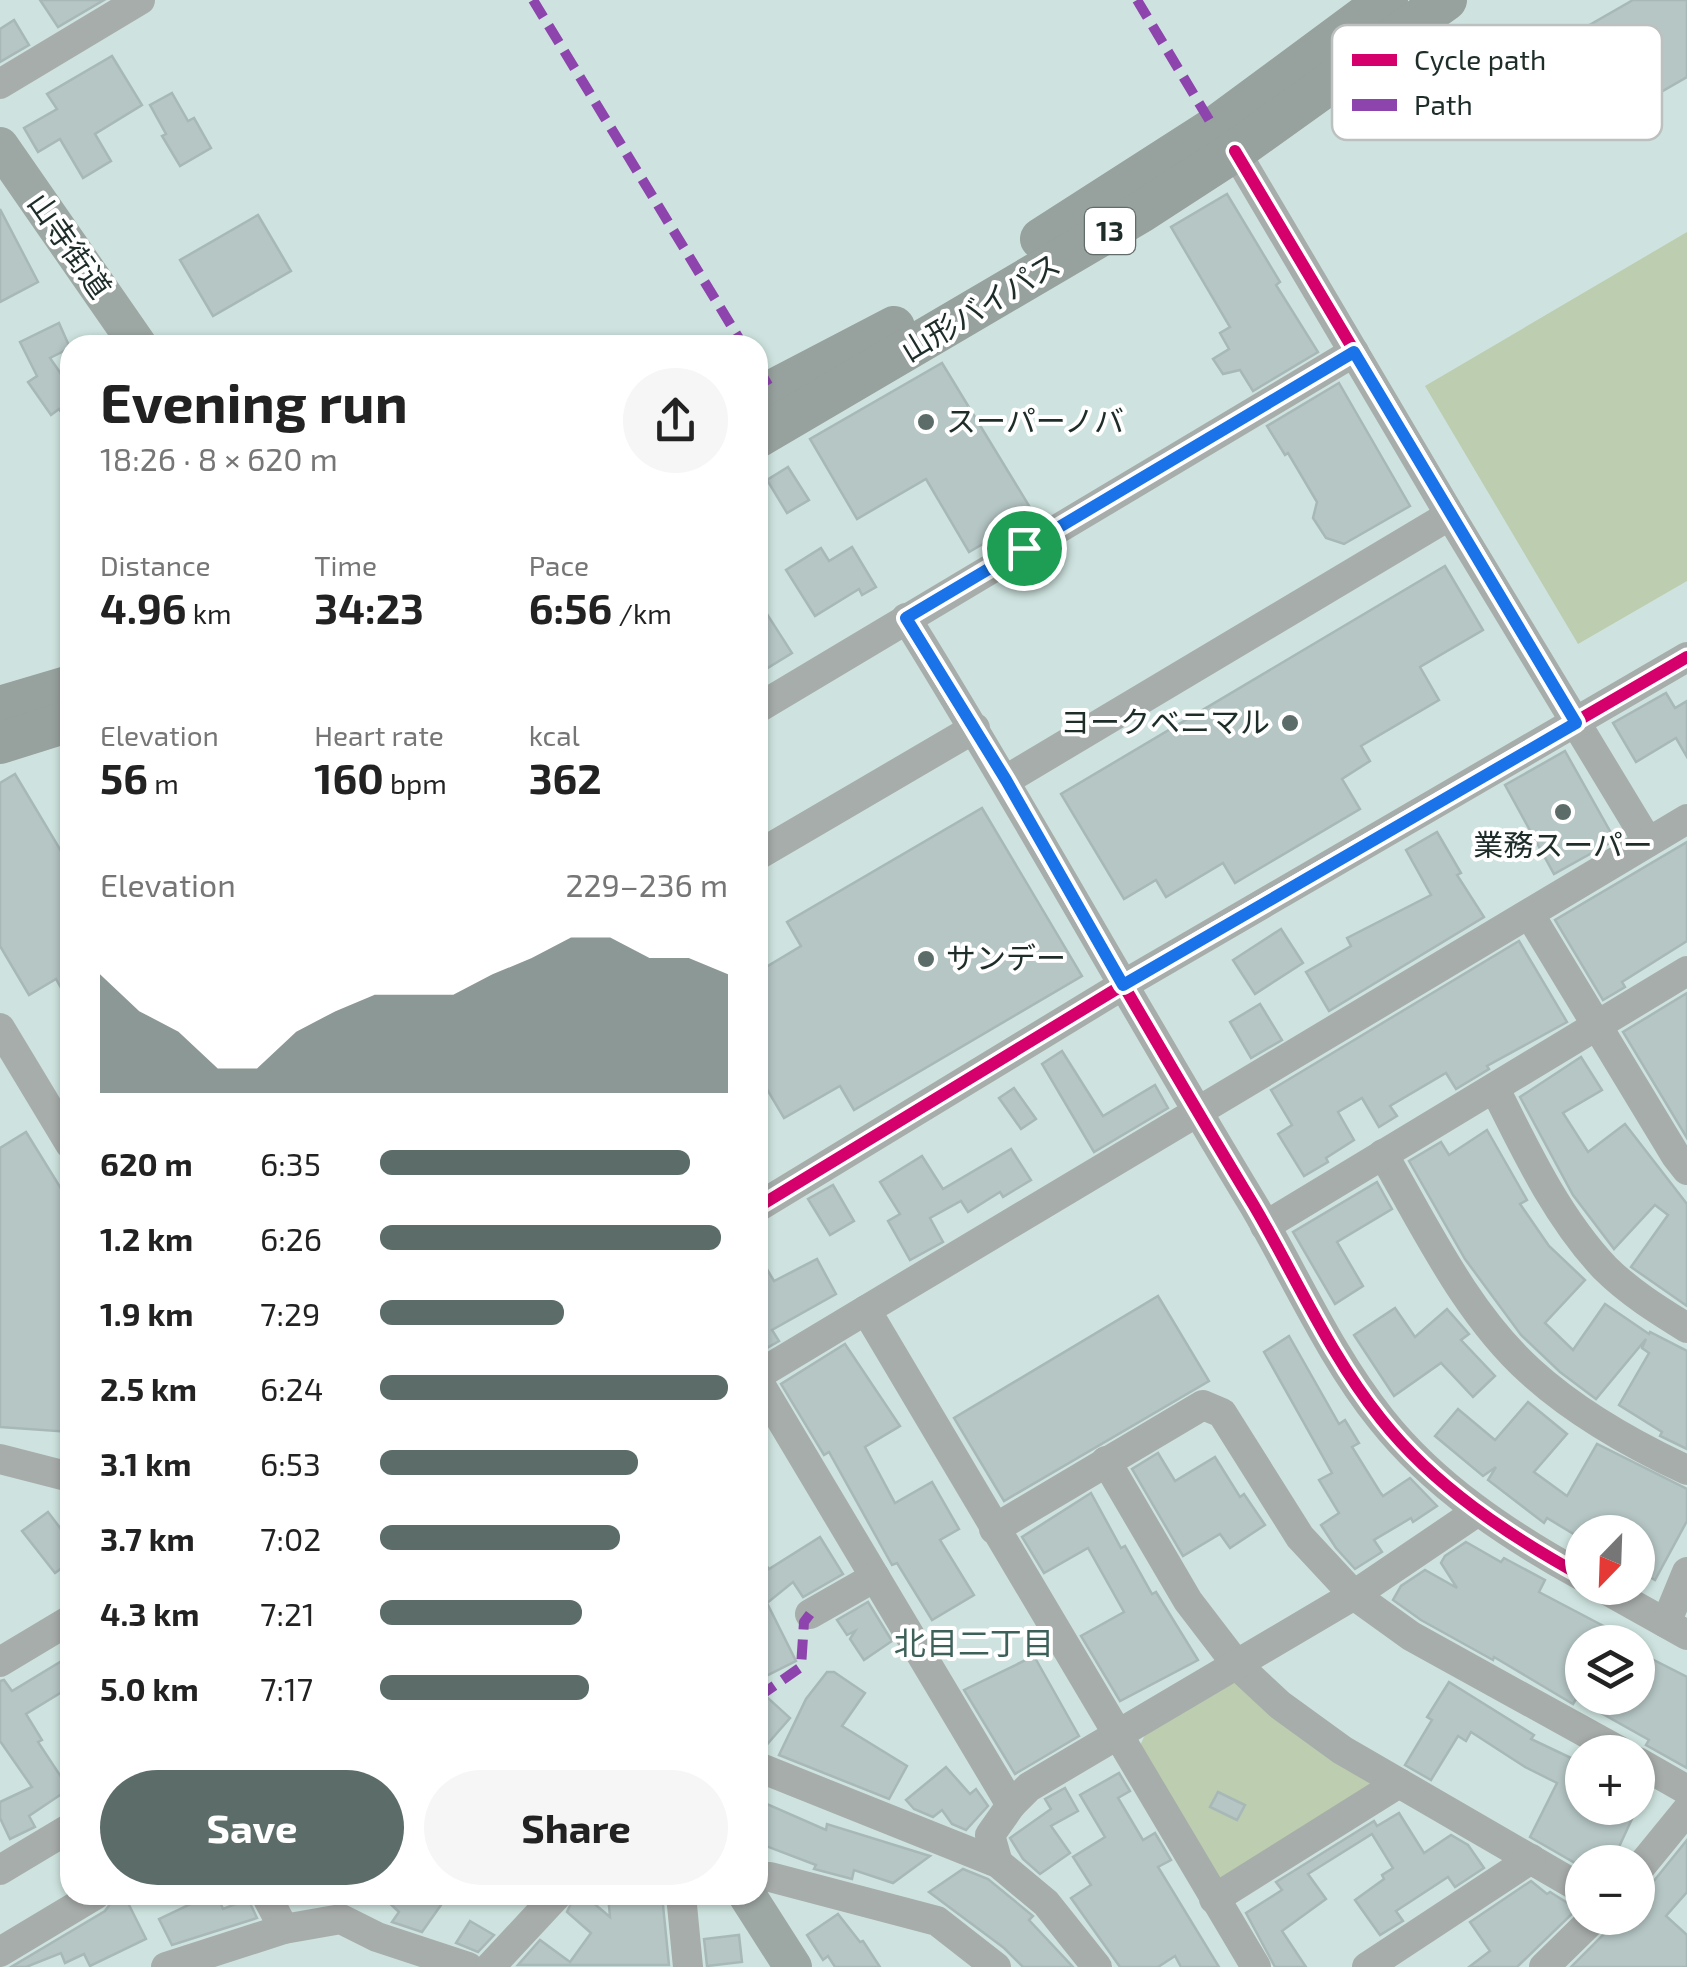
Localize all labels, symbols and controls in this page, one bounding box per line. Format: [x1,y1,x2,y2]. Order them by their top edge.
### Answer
legend [1332,25,1662,140]
text: Cycle path [1414,42,1546,76]
text: Path [1414,87,1473,121]
street label: 山寺街道 [21,185,120,304]
road number: 13 [1085,208,1135,254]
street label: 山形バイパス [894,245,1066,368]
text: Evening run [100,368,408,434]
button: share [623,368,728,473]
place label: スーパーノバ [946,402,1124,438]
marker: スーパーノバ [915,411,937,433]
text: 18:26 · 8 × 620 m [100,439,338,477]
pin [982,506,1067,591]
icon: arrive [997,521,1052,576]
text: Distance [100,548,211,582]
text: Time [314,548,377,582]
text: Pace [529,548,589,582]
text: 4.96 [100,582,187,632]
text: 34:23 [314,582,424,632]
text: 6:56 [529,582,612,632]
text: km [187,596,232,630]
text: /km [612,596,672,630]
place label: ヨークベニマル [1060,703,1270,739]
marker: ヨークベニマル [1279,712,1301,734]
text: Elevation [100,718,219,752]
text: Heart rate [314,718,444,752]
text: kcal [529,718,580,752]
text: 56 [100,752,148,802]
text: 160 [314,752,384,802]
text: 362 [529,752,602,802]
text: m [148,766,179,800]
text: bpm [384,766,447,800]
marker: 業務スーパー [1552,801,1574,823]
place label: 業務スーパー [1473,826,1653,862]
text: Elevation [100,865,236,903]
text: 229–236 m [566,865,728,903]
place label: サンデー [946,939,1066,975]
marker: サンデー [915,948,937,970]
text: 620 m [100,1144,193,1182]
text: 6:35 [260,1144,321,1182]
text: 1.2 km [100,1219,193,1257]
text: 6:26 [260,1219,322,1257]
text: 1.9 km [100,1294,194,1332]
text: 7:29 [260,1294,320,1332]
text: 2.5 km [100,1369,197,1407]
text: 6:24 [260,1369,324,1407]
text: 3.1 km [100,1444,191,1482]
text: 6:53 [260,1444,321,1482]
north arrow [1565,1515,1655,1605]
map controls [1565,1515,1655,1935]
text: 3.7 km [100,1519,195,1557]
text: 7:02 [260,1519,321,1557]
text: 4.3 km [100,1594,199,1632]
text: 7:21 [260,1594,315,1632]
district label: 北目二丁目 [894,1623,1054,1661]
button: layers [1565,1625,1655,1715]
text: 5.0 km [100,1669,199,1707]
text: 7:17 [260,1669,313,1707]
button: + [1565,1735,1655,1825]
button: Save [100,1770,404,1885]
button: Share [424,1770,728,1885]
button: − [1565,1845,1655,1935]

